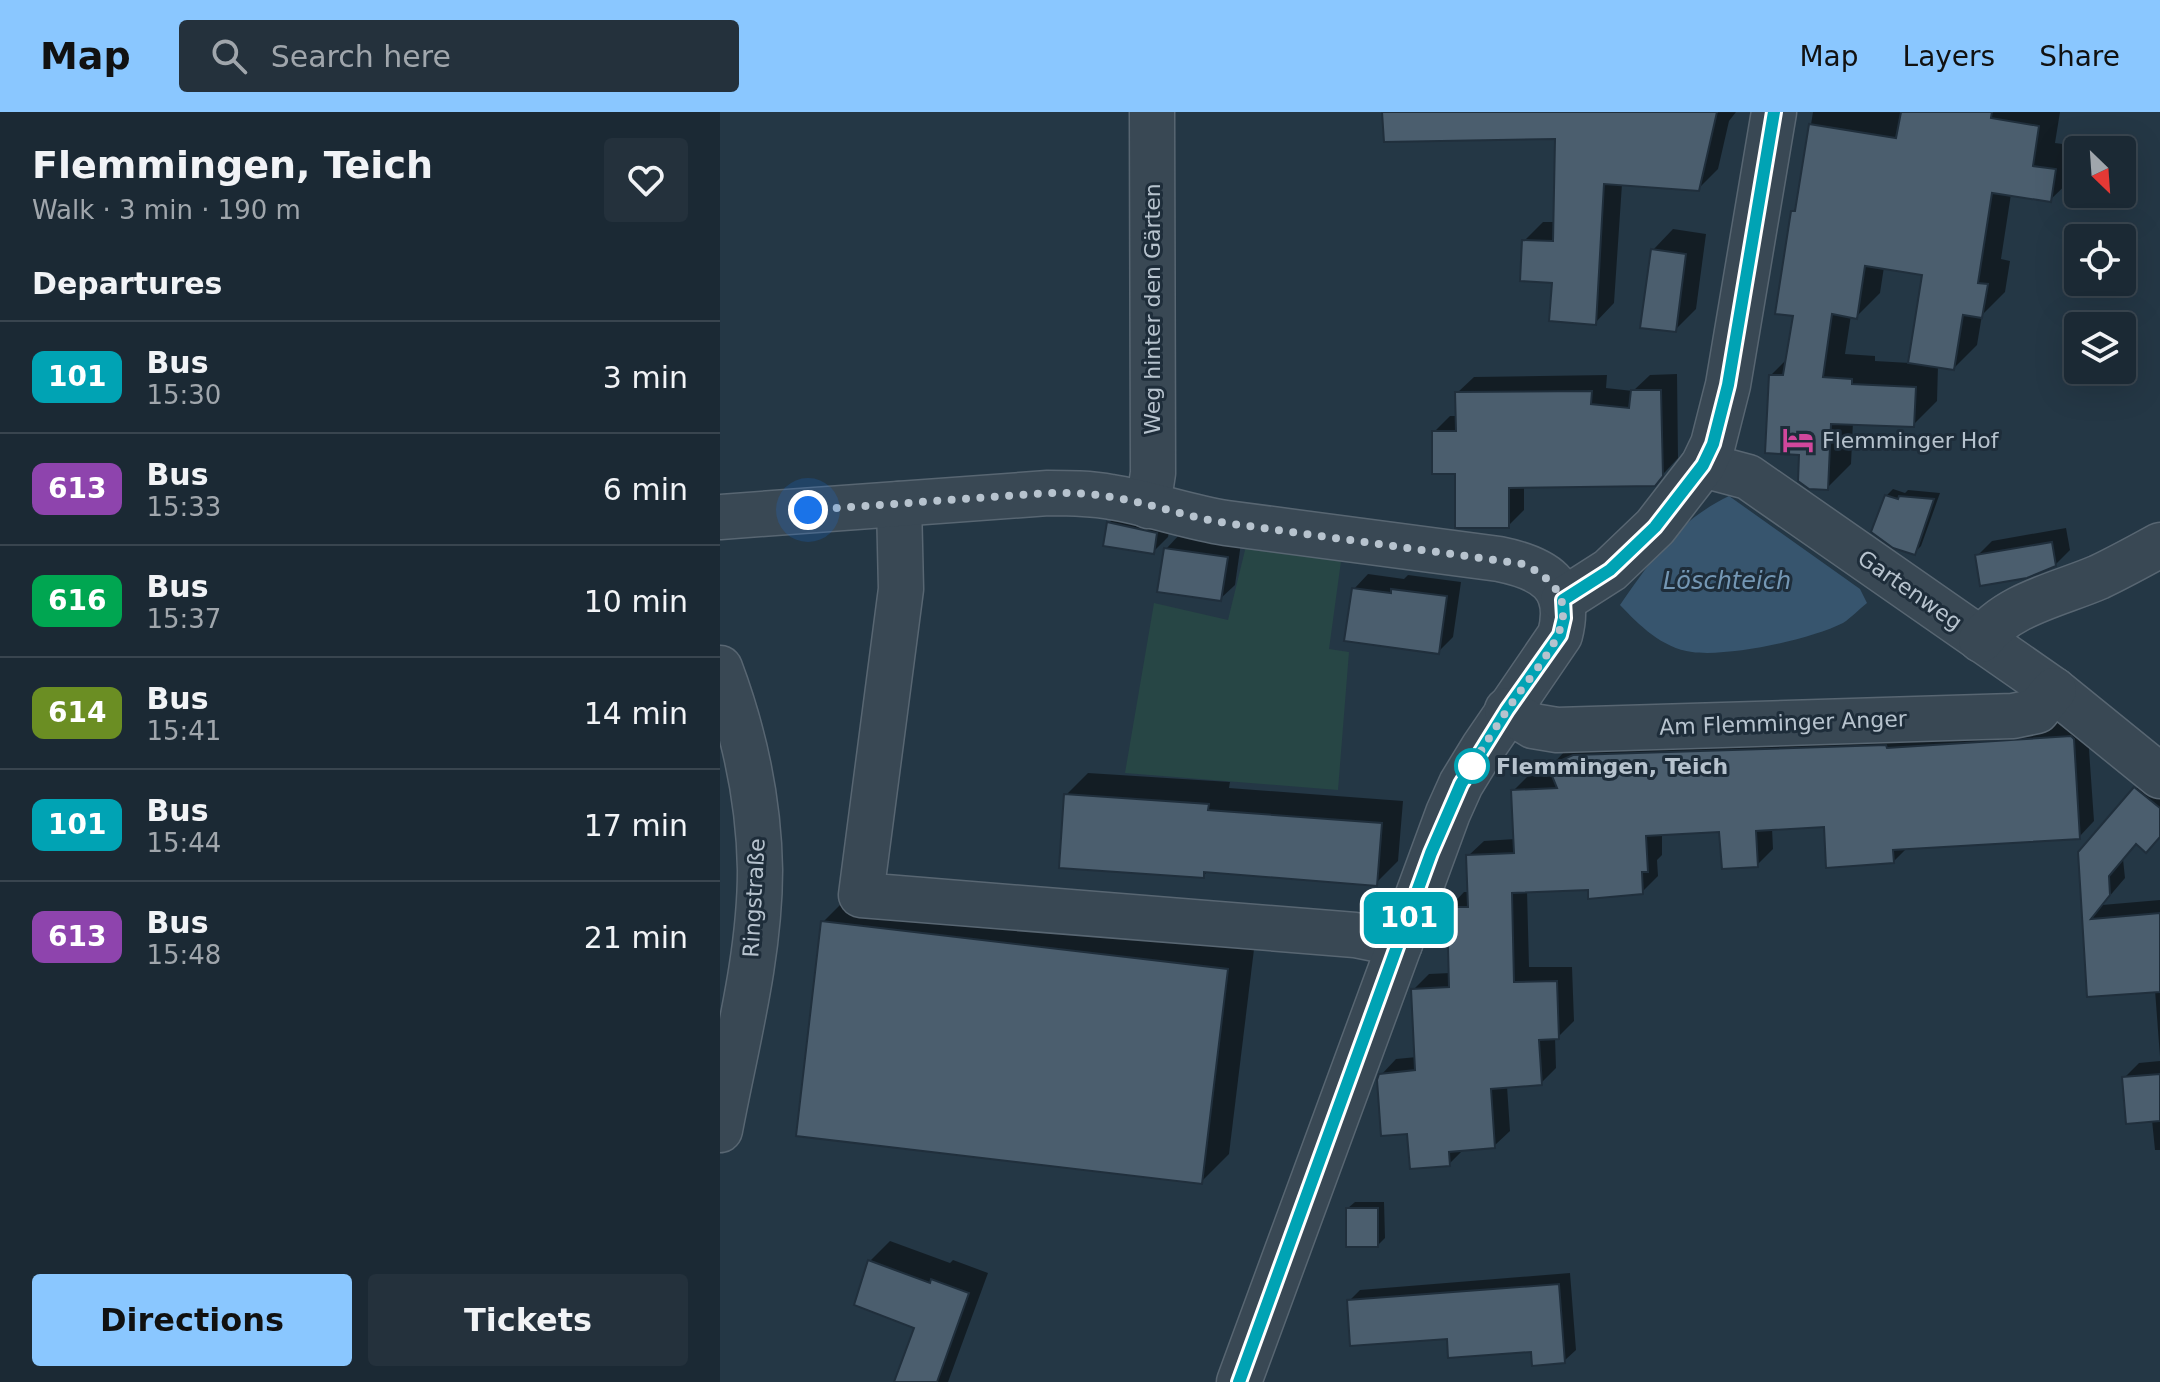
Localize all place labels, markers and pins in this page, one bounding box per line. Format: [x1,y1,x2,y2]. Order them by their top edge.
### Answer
hotel icon: Flemminger Hof [1781,423,1815,457]
place label: Flemminger Hof [1822,428,2000,453]
marker: Flemmingen, Teich [1455,749,1489,783]
place label: Flemmingen, Teich [1496,754,1728,779]

